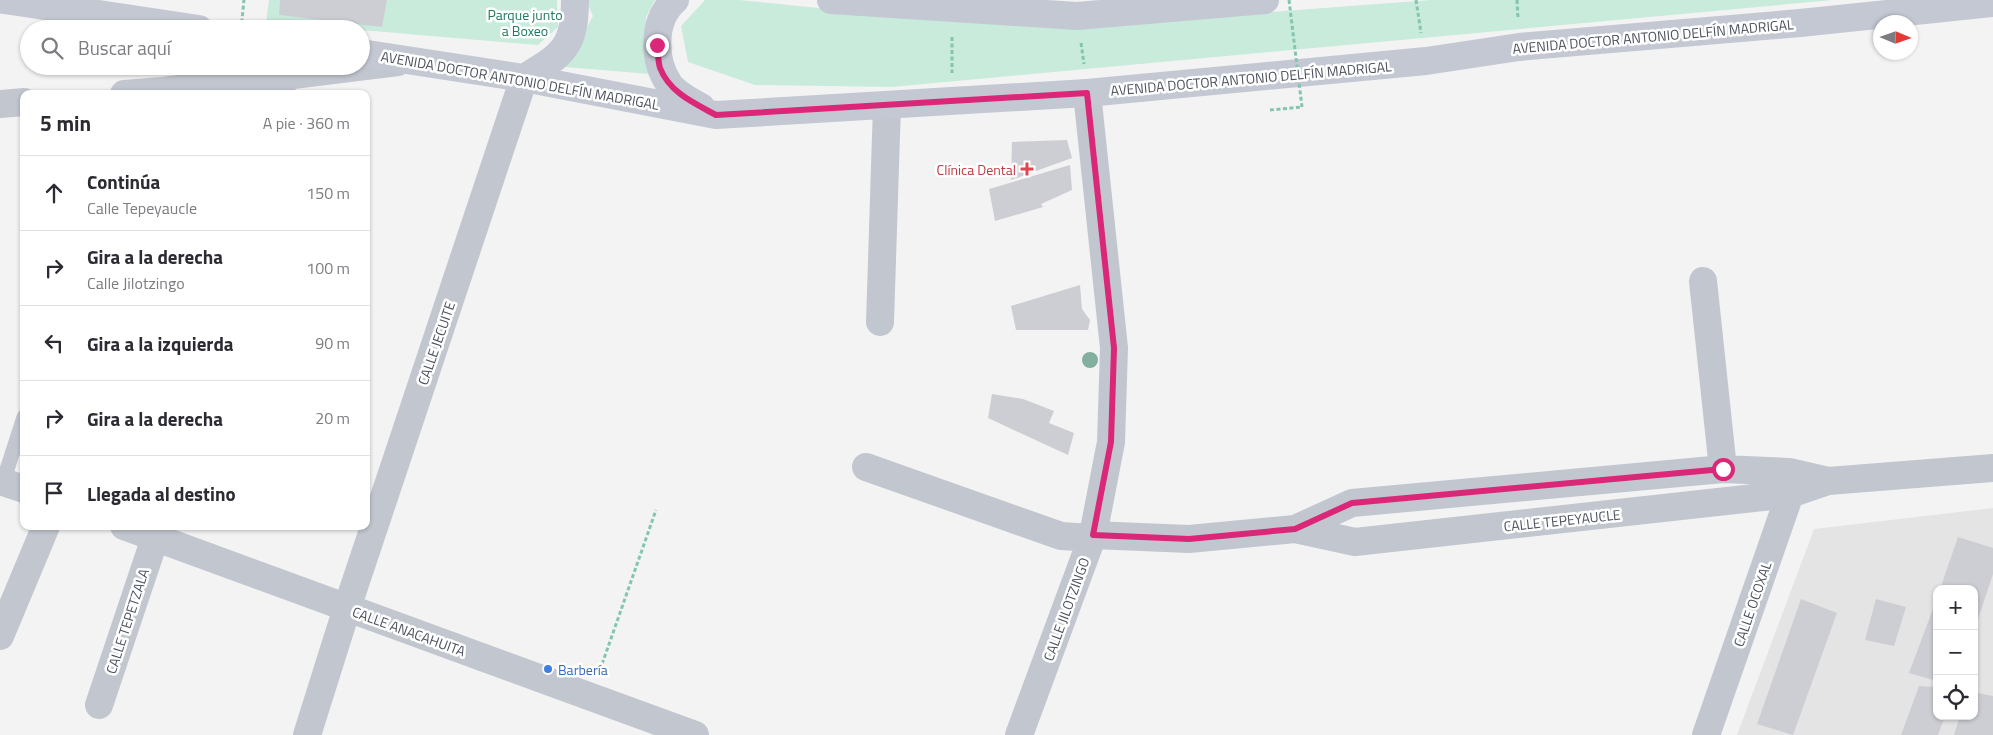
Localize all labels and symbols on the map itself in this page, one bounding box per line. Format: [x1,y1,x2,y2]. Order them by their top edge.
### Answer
park label: Parque junto a Boxeo [487,4,563,41]
street label: AVENIDA DOCTOR ANTONIO DELFÍN MADRIGAL [1512,13,1795,59]
north arrow [1873,15,1918,60]
route end [646,34,669,57]
street label: AVENIDA DOCTOR ANTONIO DELFÍN MADRIGAL [379,45,661,115]
street label: AVENIDA DOCTOR ANTONIO DELFÍN MADRIGAL [1110,55,1393,101]
place label: Clínica Dental [937,159,1016,180]
marker: Clínica Dental [1020,162,1034,176]
street label: CALLE JECUITE [412,298,460,388]
route start [1712,458,1735,481]
street label: CALLE TEPEYAUCLE [1502,503,1622,537]
street label: CALLE JILOTZINGO [1038,554,1094,664]
street label: CALLE OCOXAL [1728,558,1776,649]
street label: CALLE TEPETZALA [100,565,154,676]
street label: CALLE ANACAHUITA [349,601,469,661]
place label: Barbería [558,659,608,680]
marker: Barbería [542,663,554,675]

